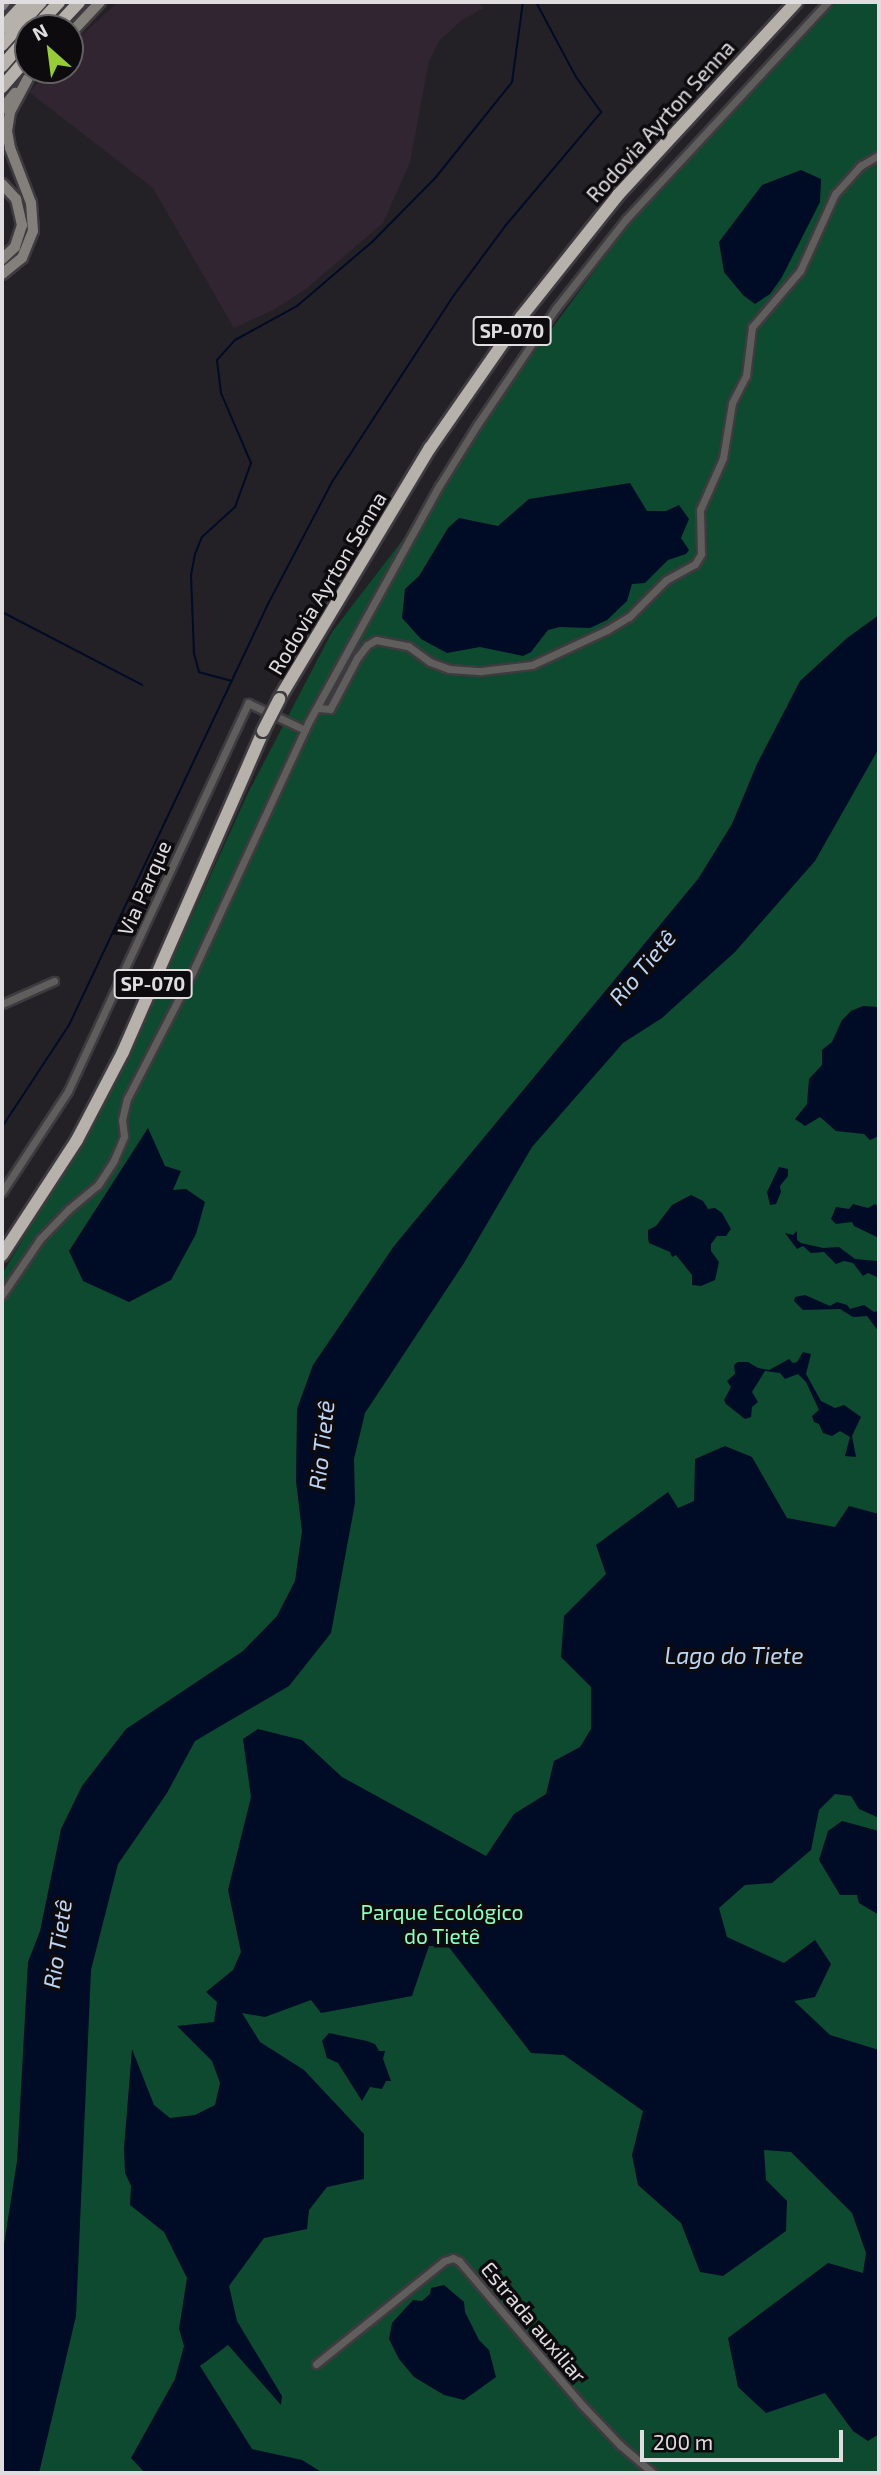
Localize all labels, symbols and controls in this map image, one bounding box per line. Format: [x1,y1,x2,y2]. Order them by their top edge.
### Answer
north arrow [14,14,84,84]
text: N [28,18,51,45]
street label: Rodovia Ayrton Senna [581,35,739,207]
road number: SP-070 [472,316,552,346]
street label: Rodovia Ayrton Senna [262,487,392,679]
street label: Via Parque [112,837,176,939]
water label: Rio Tietê [602,924,682,1010]
road number: SP-070 [113,968,193,1000]
water label: Rio Tietê [303,1399,339,1491]
water label: Lago do Tiete [664,1641,804,1669]
water label: Rio Tietê [37,1897,77,1991]
park label: Parque Ecológico do Tietê [361,1899,523,1949]
street label: Estrada auxiliar [476,2257,592,2387]
scale bar [643,2416,846,2460]
text: 200 m [653,2429,713,2454]

